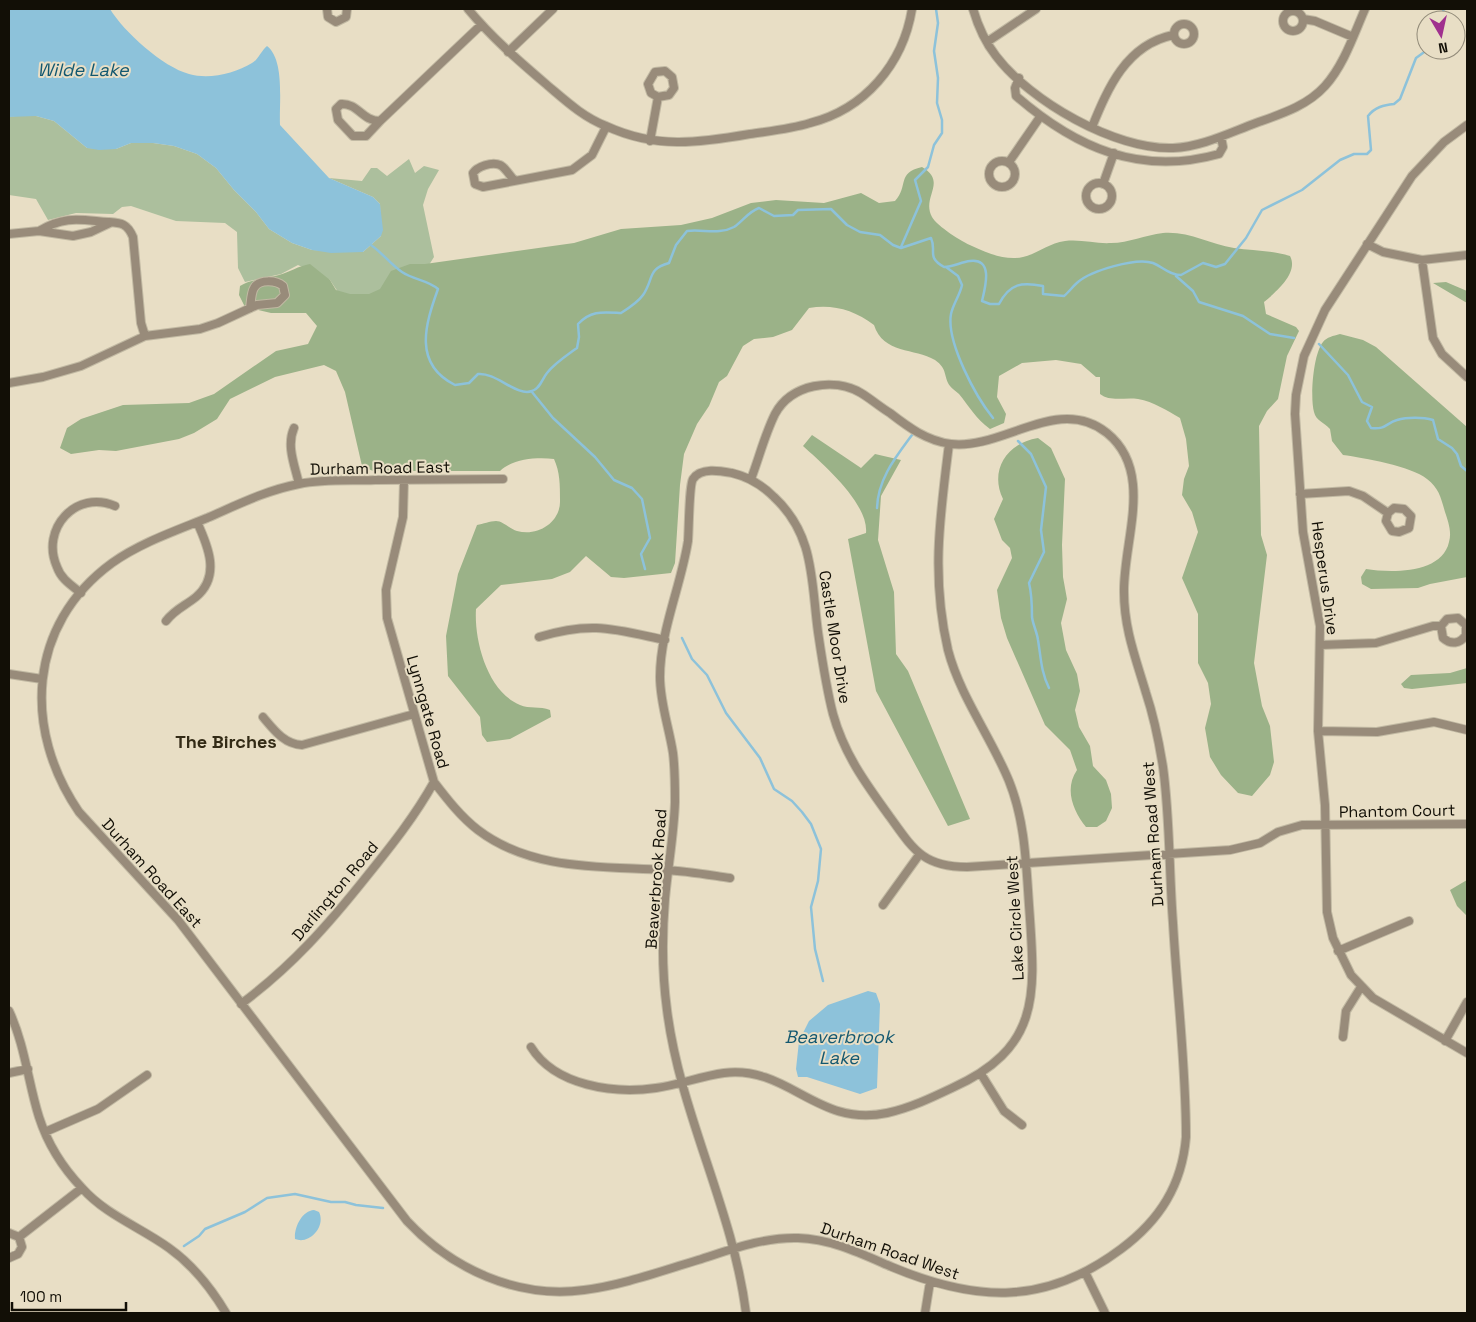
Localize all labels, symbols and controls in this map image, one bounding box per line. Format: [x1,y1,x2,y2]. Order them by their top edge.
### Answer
north arrow [1416,10,1466,60]
text: N [1437,38,1449,57]
water label: Wilde Lake [37,58,130,81]
street label: Durham Road East [310,456,450,480]
street label: Hesperus Drive [1307,520,1343,636]
street label: Castle Moor Drive [814,569,856,705]
street label: Lynngate Road [402,653,454,771]
district label: The Birches [175,730,277,753]
street label: Durham Road West [1137,761,1169,907]
street label: Phantom Court [1339,799,1455,823]
street label: Beaverbrook Road [641,808,671,950]
street label: Durham Road East [97,814,207,932]
street label: Darlington Road [287,837,383,945]
street label: Lake Circle West [1001,855,1029,981]
water label: Beaverbrook Lake [784,1025,896,1069]
street label: Durham Road West [818,1217,962,1285]
scale bar [12,1280,126,1312]
text: 100 m [20,1287,62,1306]

